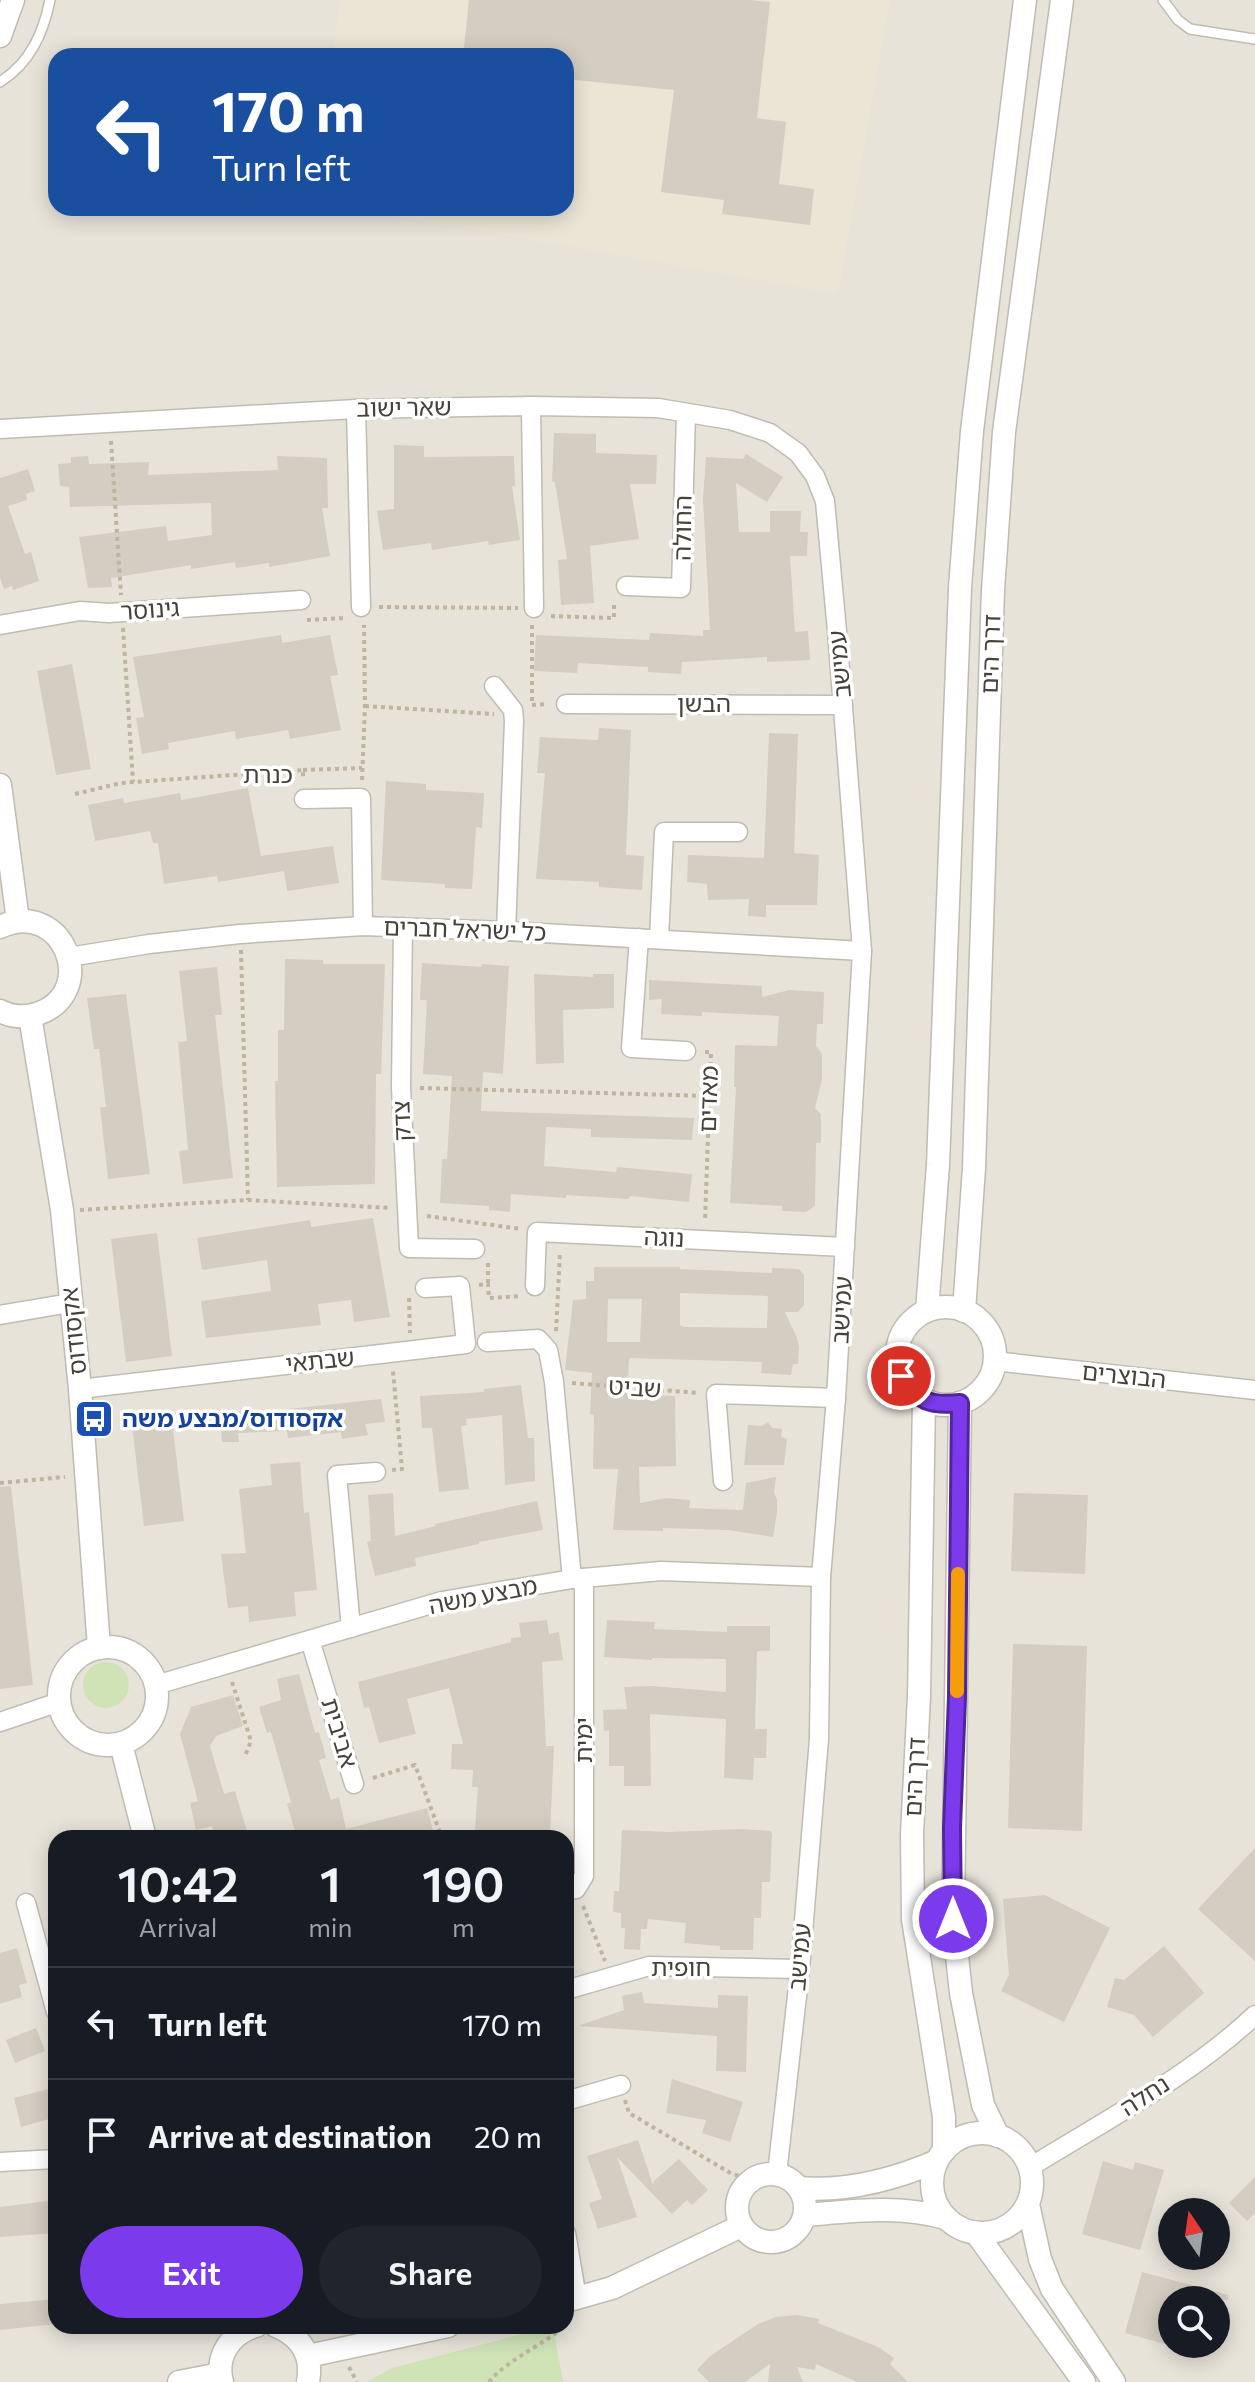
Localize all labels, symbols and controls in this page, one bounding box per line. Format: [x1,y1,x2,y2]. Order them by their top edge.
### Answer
text: 170 m [212,75,365,144]
icon: left [80,80,184,184]
text: Turn left [212,144,351,188]
street label: שאר ישוב [356,391,452,422]
street label: החולה [666,495,697,561]
street label: גינוסר [119,592,180,625]
street label: דרך הים [974,614,1005,694]
street label: עמישב [821,629,856,699]
street label: הבשן [677,688,731,717]
street label: כנרת [243,759,293,788]
street label: כל ישראל חברים [383,911,547,946]
street label: מאדים [692,1065,723,1133]
street label: צדק [385,1100,416,1142]
street label: נוגה [643,1221,685,1252]
street label: עמישב [824,1275,857,1345]
street label: אקסודוס [53,1286,92,1376]
street label: שבתאי [284,1341,356,1378]
pin [867,1342,935,1410]
icon: arrive [879,1354,923,1398]
street label: הבוצרים [1081,1356,1168,1393]
street label: שביט [608,1370,662,1403]
bus stop icon: אקסודוס/מבצע משה [73,1398,115,1440]
place label: אקסודוס/מבצע משה [122,1403,343,1432]
street label: מבצע משה [426,1570,540,1619]
street label: אביבית [316,1694,365,1771]
street label: ימית [568,1717,597,1763]
street label: דרך הים [897,1736,930,1818]
text: 10:42 [118,1853,239,1912]
text: 1 [320,1853,341,1912]
text: 190 [422,1853,504,1912]
position arrow [911,1877,995,1961]
text: Arrival [139,1911,217,1942]
text: min [308,1911,352,1942]
text: m [452,1911,475,1942]
street label: עמישב [781,1922,816,1992]
street label: חופית [651,1952,711,1981]
icon: left [80,2001,124,2045]
text: Turn left [148,2005,267,2042]
text: 170 m [462,2005,542,2042]
street label: נחלה [1114,2068,1174,2121]
icon: arrive [80,2113,124,2157]
text: Arrive at destination [148,2117,432,2154]
text: 20 m [474,2117,542,2154]
north arrow [1158,2198,1230,2270]
map controls [1158,2198,1230,2358]
button: Exit [80,2226,303,2318]
button: Share [319,2226,542,2318]
button: search [1158,2286,1230,2358]

